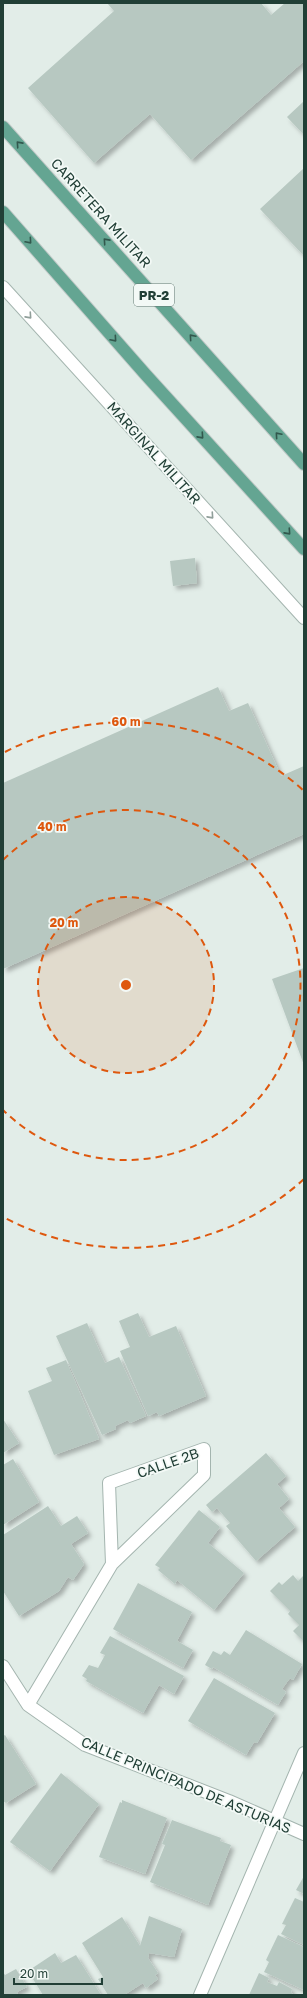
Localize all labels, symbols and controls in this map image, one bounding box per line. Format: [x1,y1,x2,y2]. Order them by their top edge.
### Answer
one-way arrow [16,141,23,149]
street label: CARRETERA MILITAR [48,154,155,271]
one-way arrow [24,237,31,244]
one-way arrow [103,238,110,245]
road number: PR-2 [134,284,174,306]
one-way arrow [25,311,32,319]
one-way arrow [190,334,197,342]
one-way arrow [110,335,117,342]
street label: MARGINAL MILITAR [104,398,205,507]
one-way arrow [196,431,204,439]
one-way arrow [276,432,283,440]
one-way arrow [206,511,213,519]
one-way arrow [284,528,291,535]
text: 60 m [112,714,140,729]
text: 40 m [38,819,66,834]
text: 20 m [50,915,78,930]
centre of rings [119,978,133,992]
street label: CALLE 2B [135,1444,201,1481]
street label: CALLE PRINCIPADO DE ASTURIAS [79,1733,294,1837]
scale bar [14,1960,102,1986]
text: 20 m [20,1966,48,1981]

